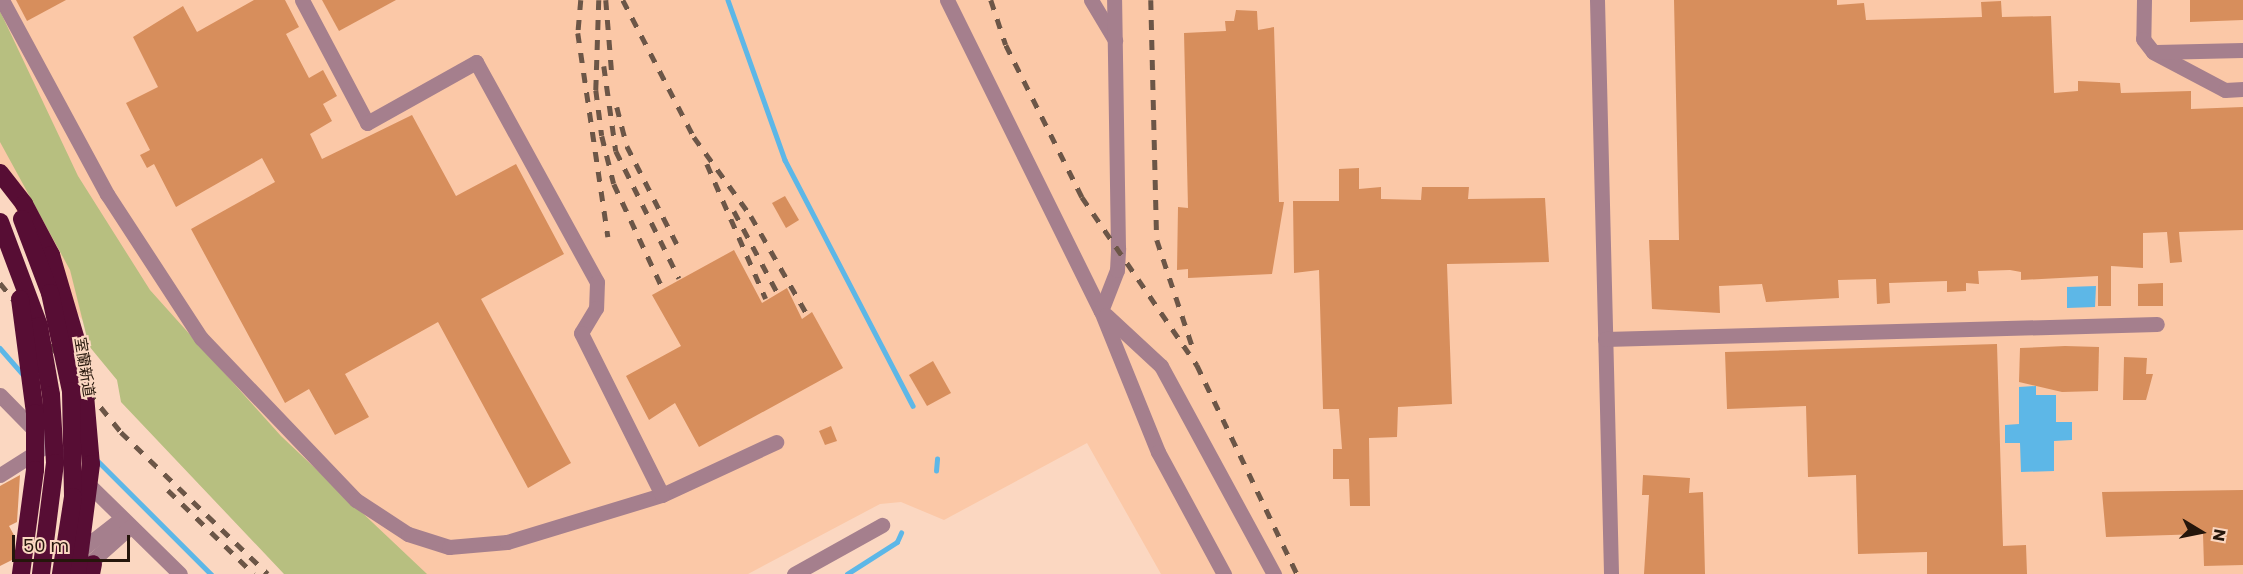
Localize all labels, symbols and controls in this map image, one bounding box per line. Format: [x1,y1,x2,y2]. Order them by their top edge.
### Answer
street label: 室蘭新道 [71,336,99,398]
north arrow [2171,502,2231,562]
scale bar [15,523,134,561]
text: N [2207,527,2232,543]
text: 50 m [23,533,69,558]

